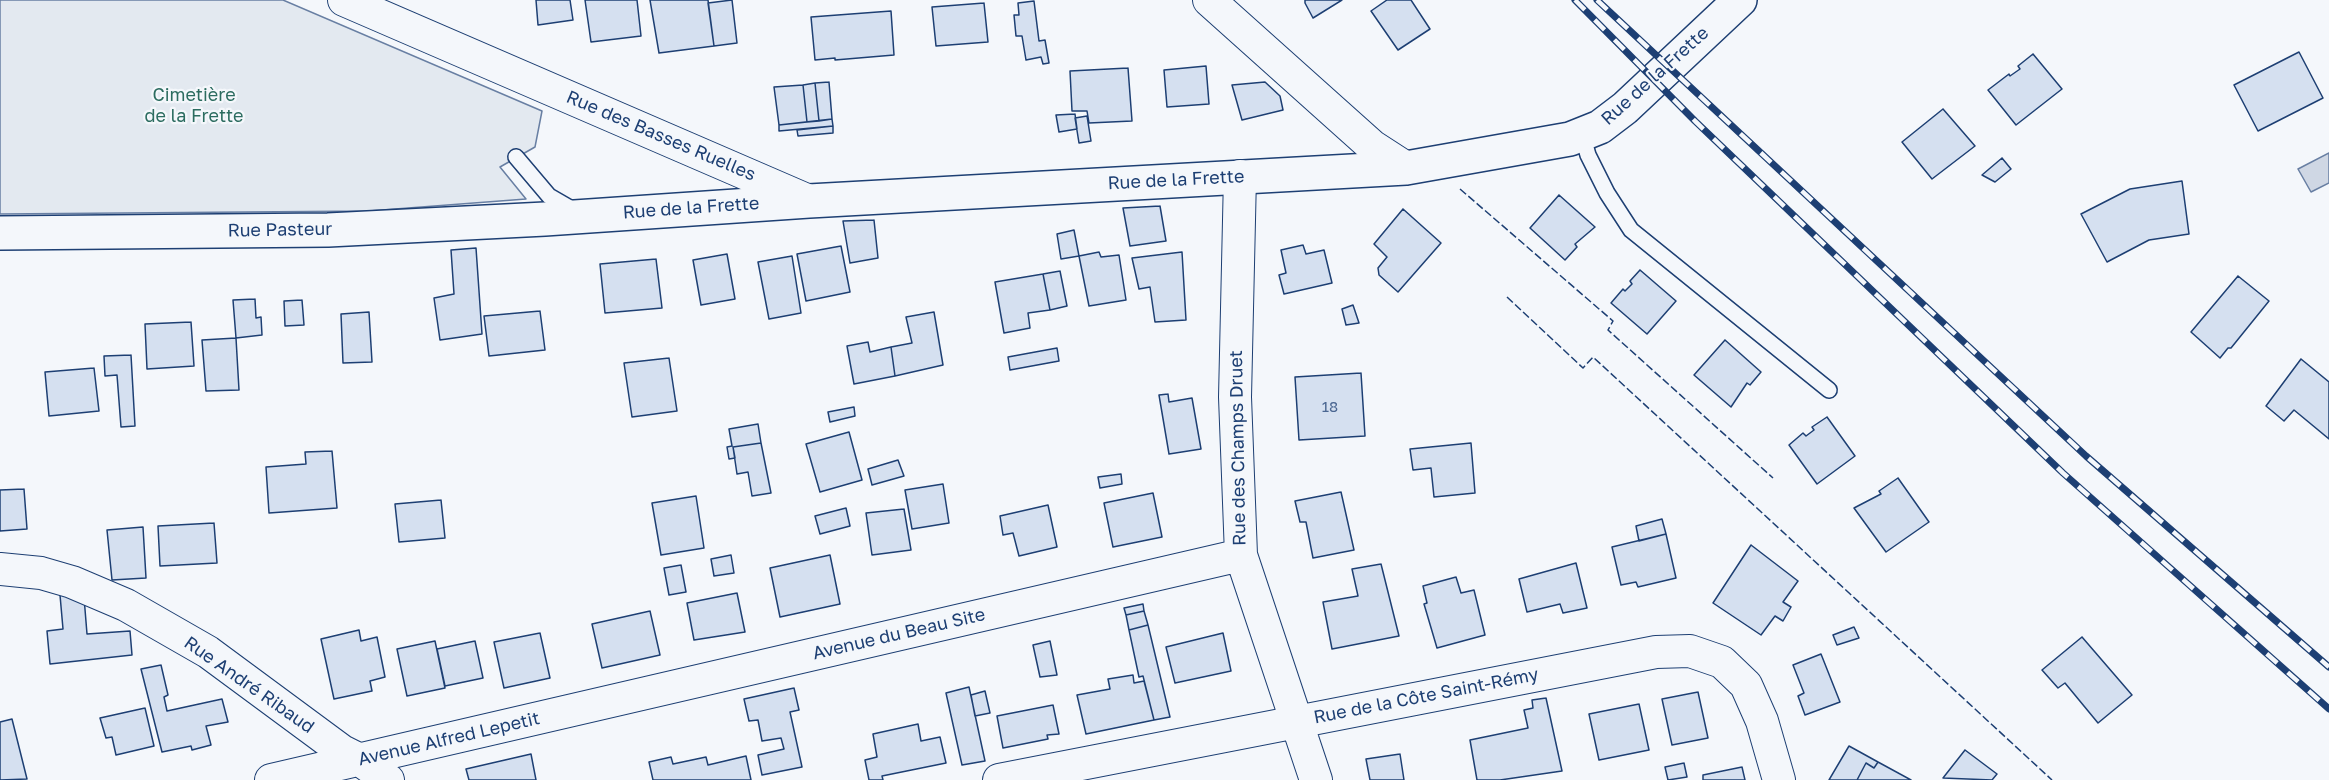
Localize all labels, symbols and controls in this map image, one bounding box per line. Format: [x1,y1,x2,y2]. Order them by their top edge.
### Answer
street label: Rue de la Frette [1597,22,1713,130]
park label: Cimetière de la Frette [144,84,244,127]
street label: Rue des Basses Ruelles [563,86,759,186]
street label: Rue de la Frette [1107,166,1245,194]
street label: Rue de la Frette [622,192,760,224]
street label: Rue Pasteur [228,218,332,242]
street label: Rue des Champs Druet [1225,350,1251,546]
house number: 18 [1322,398,1338,416]
street label: Avenue du Beau Site [811,604,987,664]
street label: Rue André Ribaud [180,632,318,738]
street label: Rue de la Côte Saint-Rémy [1312,664,1540,728]
street label: Avenue Alfred Lepetit [356,708,542,770]

